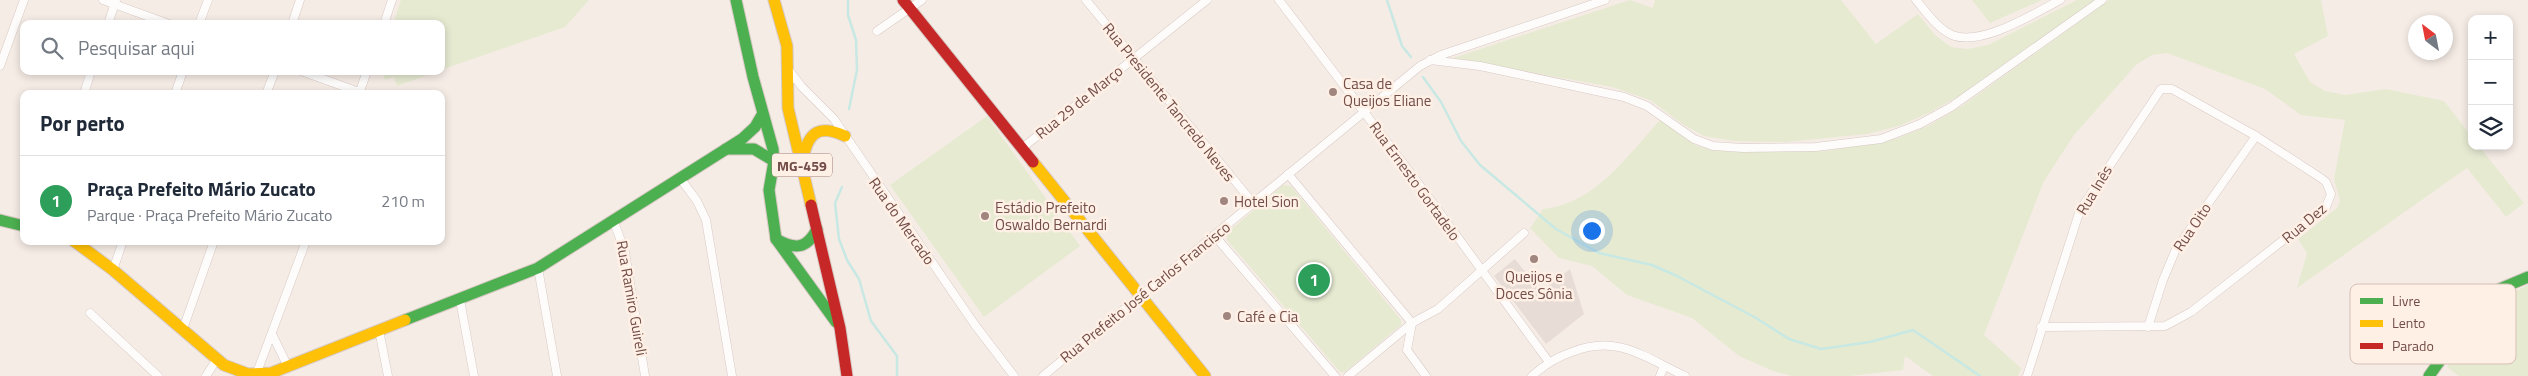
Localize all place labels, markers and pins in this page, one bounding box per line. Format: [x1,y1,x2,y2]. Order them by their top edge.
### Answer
place label: Casa de Queijos Eliane [1343,72,1431,112]
marker: Casa de Queijos Eliane [1327,86,1339,98]
place label: Hotel Sion [1234,190,1299,213]
marker: Hotel Sion [1218,195,1230,207]
place label: Estádio Prefeito Oswaldo Bernardi [995,196,1107,236]
marker: Estádio Prefeito Oswaldo Bernardi [979,210,991,222]
marker: Queijos e Doces Sônia [1528,253,1540,265]
pin: 1 [1298,261,1330,299]
place label: Queijos e Doces Sônia [1496,265,1573,305]
place label: Café e Cia [1237,305,1299,328]
marker: Café e Cia [1221,310,1233,322]

